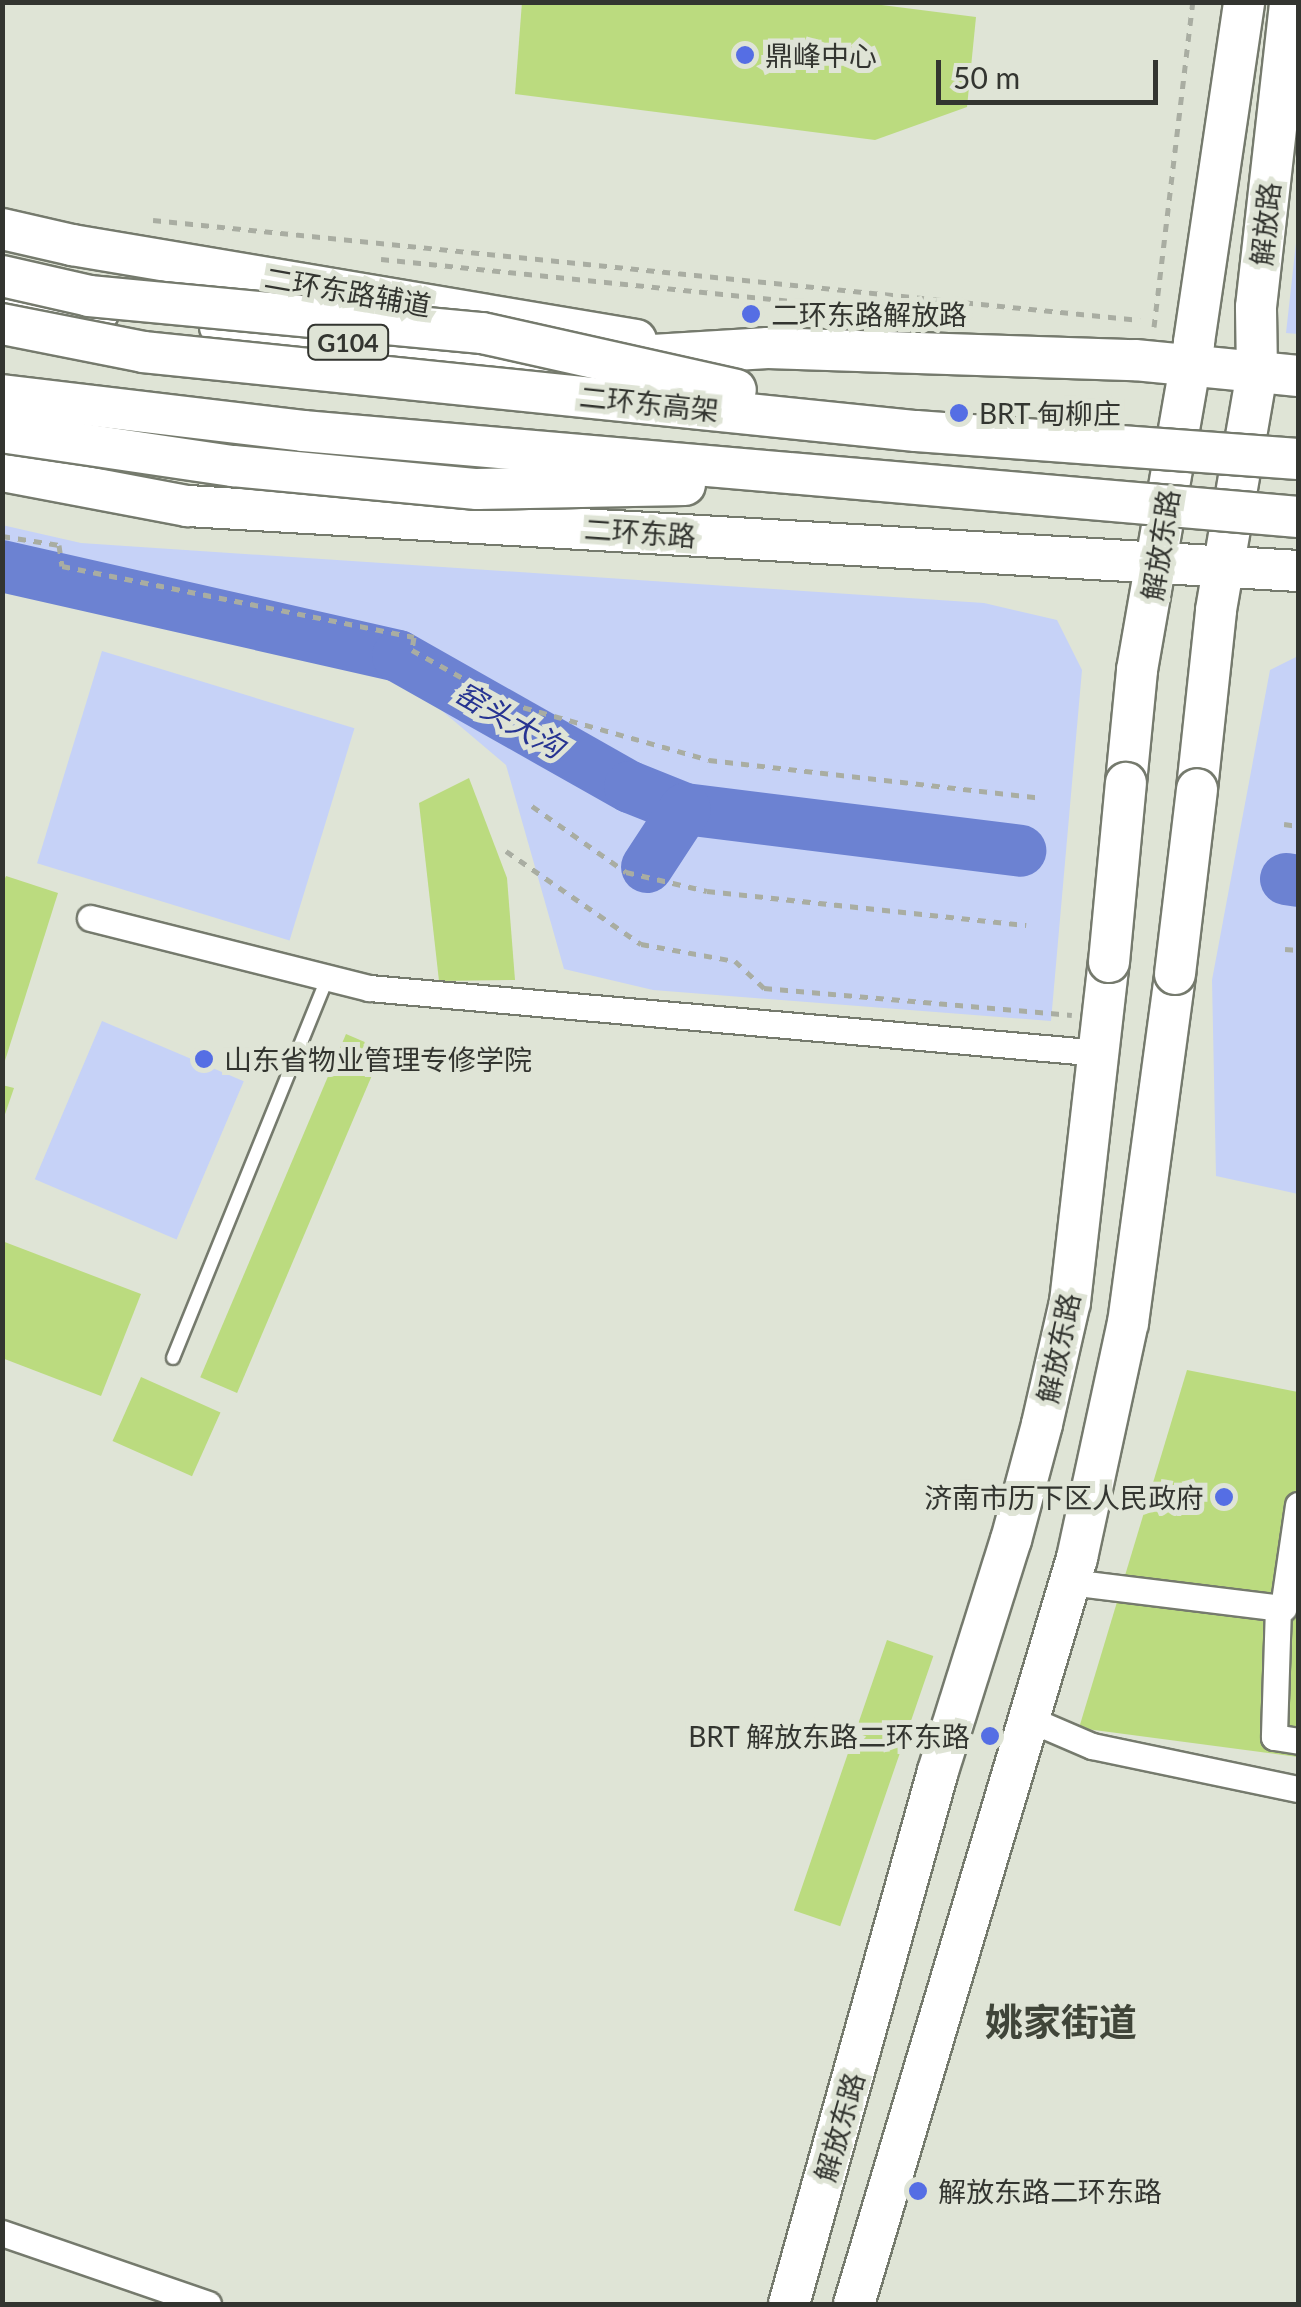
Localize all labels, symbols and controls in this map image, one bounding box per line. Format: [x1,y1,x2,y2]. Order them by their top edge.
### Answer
place label: 鼎峰中心 [765,38,877,72]
scale bar [941,40,1164,102]
marker: 鼎峰中心 [734,44,756,66]
text: 50 m [953,59,1020,95]
street label: 解放路 [1244,180,1286,268]
street label: 二环东路辅道 [262,260,434,322]
place label: 二环东路解放路 [771,297,967,331]
marker: 二环东路解放路 [740,303,762,325]
road number: G104 [306,322,390,362]
street label: 二环东高架 [578,379,720,427]
place label: BRT 甸柳庄 [979,396,1122,430]
marker: BRT 甸柳庄 [948,402,970,424]
street label: 解放东路 [1135,487,1185,603]
street label: 二环东路 [583,511,697,553]
water label: 窑头大沟 [449,673,571,765]
place label: 山东省物业管理专修学院 [224,1042,532,1076]
marker: 山东省物业管理专修学院 [193,1048,215,1070]
street label: 解放东路 [1030,1290,1086,1406]
place label: 济南市历下区人民政府 [924,1480,1204,1514]
marker: 济南市历下区人民政府 [1213,1486,1235,1508]
place label: BRT 解放东路二环东路 [687,1719,970,1753]
marker: BRT 解放东路二环东路 [979,1725,1001,1747]
district label: 姚家街道 [985,1999,1137,2045]
street label: 解放东路 [807,2069,871,2185]
place label: 解放东路二环东路 [938,2174,1162,2208]
marker: 解放东路二环东路 [907,2180,929,2202]

